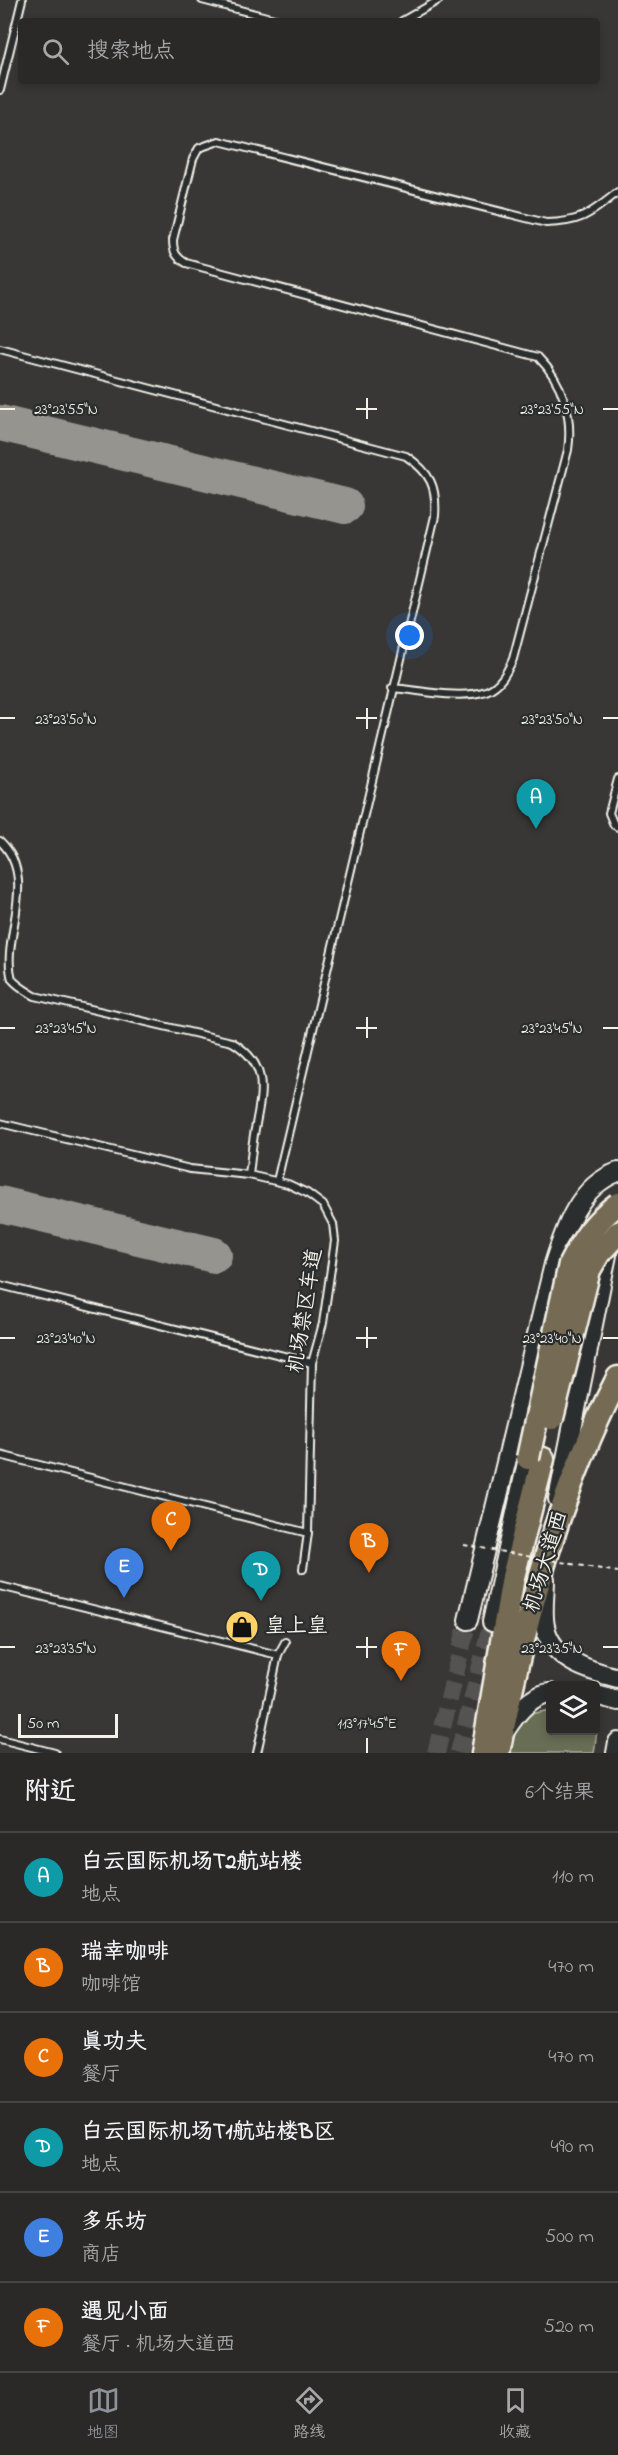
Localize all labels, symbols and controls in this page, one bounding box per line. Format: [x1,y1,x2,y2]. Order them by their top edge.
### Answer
search box [18,18,600,84]
icon: search [39,35,72,68]
text: 搜索地点 [87,36,175,68]
text: 23°23'55"N [34,399,98,421]
text: 23°23'55"N [520,399,584,421]
your location [395,621,424,650]
text: 23°23'50"N [35,709,97,731]
text: 23°23'50"N [521,709,583,731]
pin: A [516,780,556,829]
text: 23°23'45"N [35,1018,97,1040]
text: 23°23'45"N [521,1018,583,1040]
street label: 机场禁区车道 [281,1246,331,1376]
text: 23°23'40"N [36,1328,96,1350]
text: 23°23'40"N [522,1328,582,1350]
pin: C [152,1502,190,1551]
street label: 机场大道西 [517,1507,577,1617]
pin: B [350,1524,388,1573]
pin: E [104,1548,144,1598]
pin: D [242,1552,280,1601]
shop icon: 皇上皇 [224,1609,260,1645]
place label: 皇上皇 [265,1612,328,1642]
pin: F [382,1632,420,1681]
text: 23°23'35"N [35,1638,97,1660]
text: 23°23'35"N [521,1638,583,1660]
map controls [546,1681,600,1735]
button: layers [546,1681,600,1735]
scale bar [18,1711,118,1738]
text: 50 m [27,1712,59,1736]
text: 113°17'45"E [337,1713,397,1735]
text: 附近 [24,1774,76,1812]
text: 6个结果 [525,1779,594,1808]
text: 白云国际机场T2航站楼 [81,1847,303,1879]
text: A [37,1863,50,1892]
text: 110 m [552,1863,594,1892]
text: 地点 [81,1881,121,1910]
text: 瑞幸咖啡 [81,1937,169,1969]
text: B [37,1953,50,1982]
text: 470 m [548,1953,594,1982]
text: 咖啡馆 [81,1971,141,2000]
text: 真功夫 [81,2027,147,2059]
text: C [38,2043,49,2072]
text: 470 m [548,2043,594,2072]
text: 餐厅 [81,2061,121,2090]
text: 白云国际机场T1航站楼B区 [81,2117,335,2149]
text: D [36,2133,51,2162]
text: 490 m [551,2133,594,2162]
text: 地点 [81,2151,121,2180]
text: 多乐坊 [81,2207,147,2239]
text: E [37,2223,50,2252]
text: 500 m [545,2223,594,2252]
text: 商店 [81,2241,121,2270]
text: 遇见小面 [81,2297,169,2329]
text: F [37,2313,50,2342]
text: 520 m [543,2313,594,2342]
text: 餐厅 · 机场大道西 [81,2331,235,2360]
tab: 地图 [87,2384,120,2445]
tab: 路线 [293,2384,326,2445]
tab: 收藏 [499,2384,532,2445]

